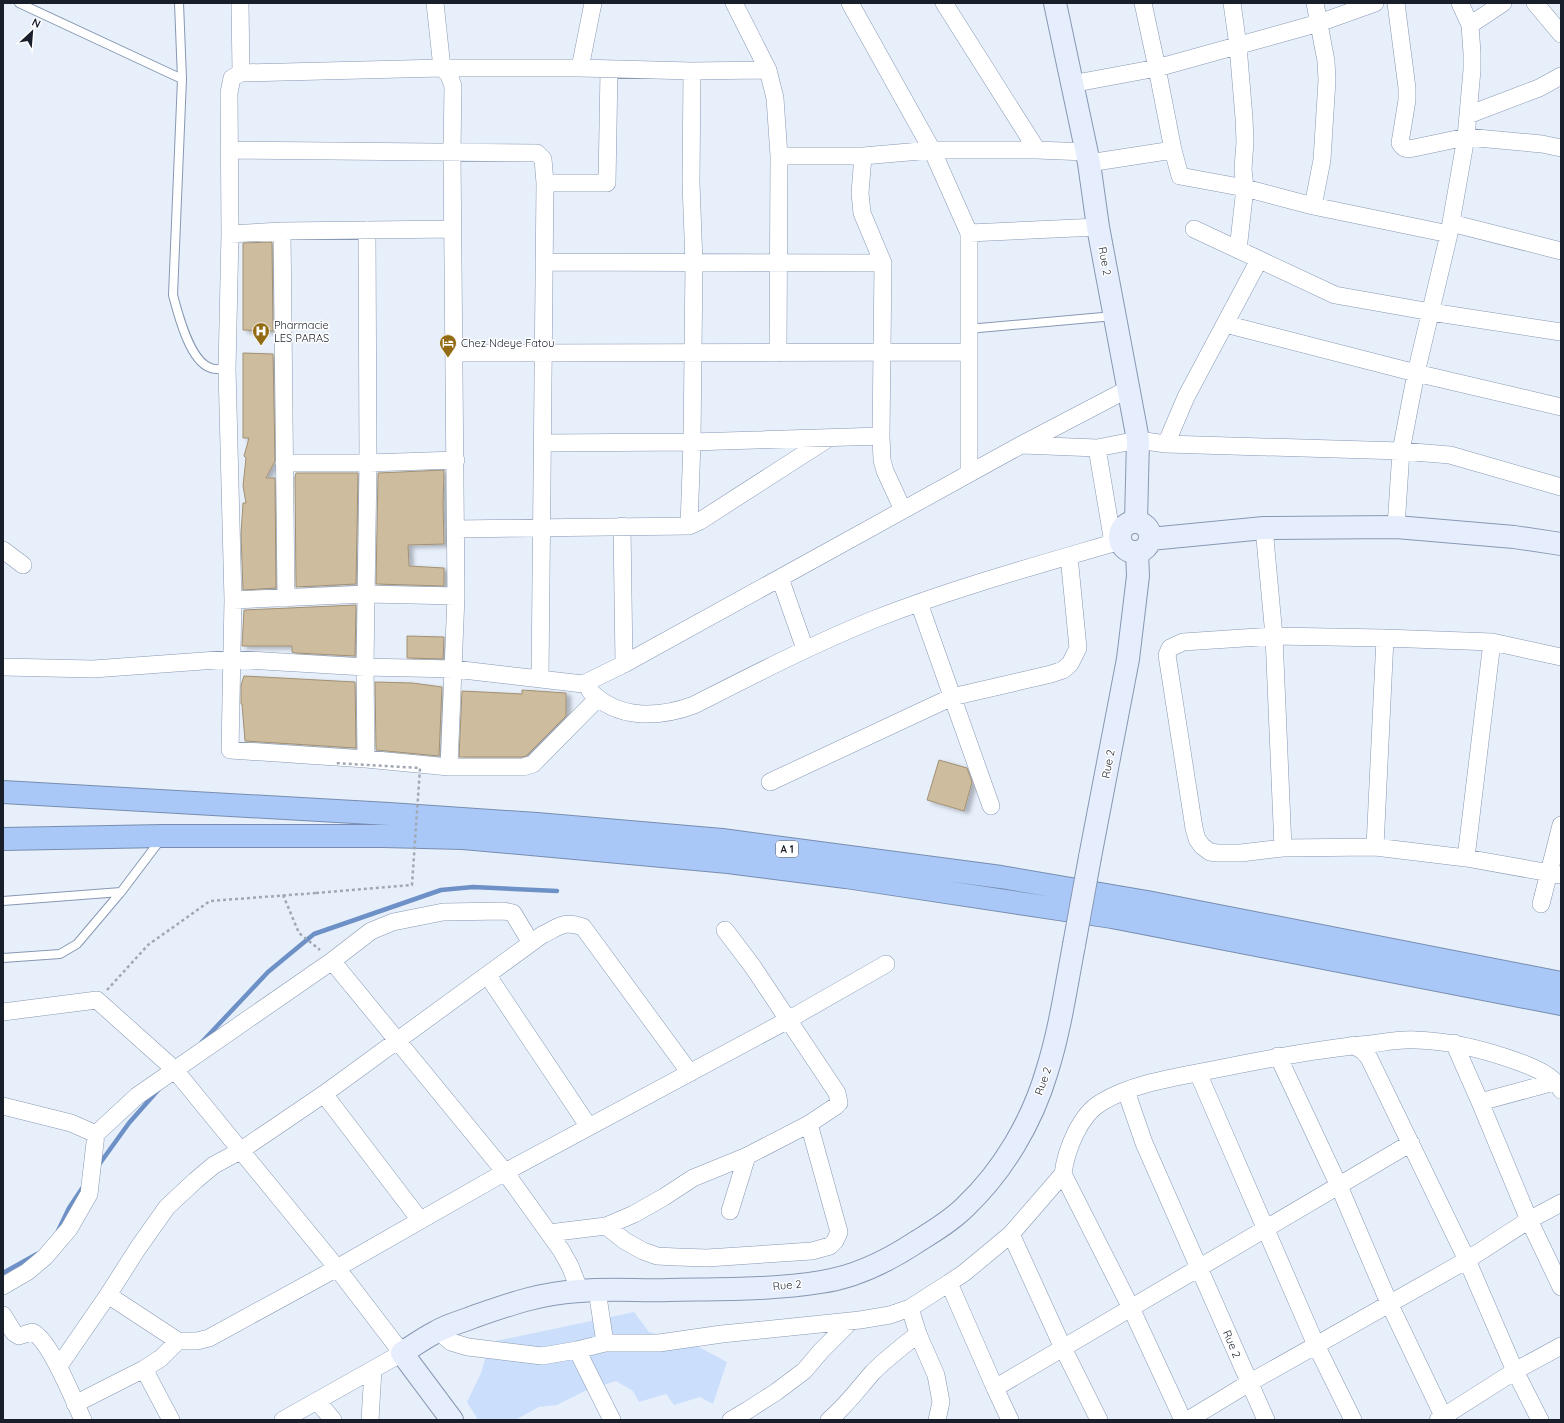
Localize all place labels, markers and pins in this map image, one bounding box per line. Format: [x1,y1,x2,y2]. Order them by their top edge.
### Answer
place label: Pharmacie LES PARAS [274,318,329,345]
hospital icon: Pharmacie LES PARAS [251,321,271,346]
hotel icon: Chez Ndeye Fatou [438,333,458,358]
place label: Chez Ndeye Fatou [461,336,554,350]

